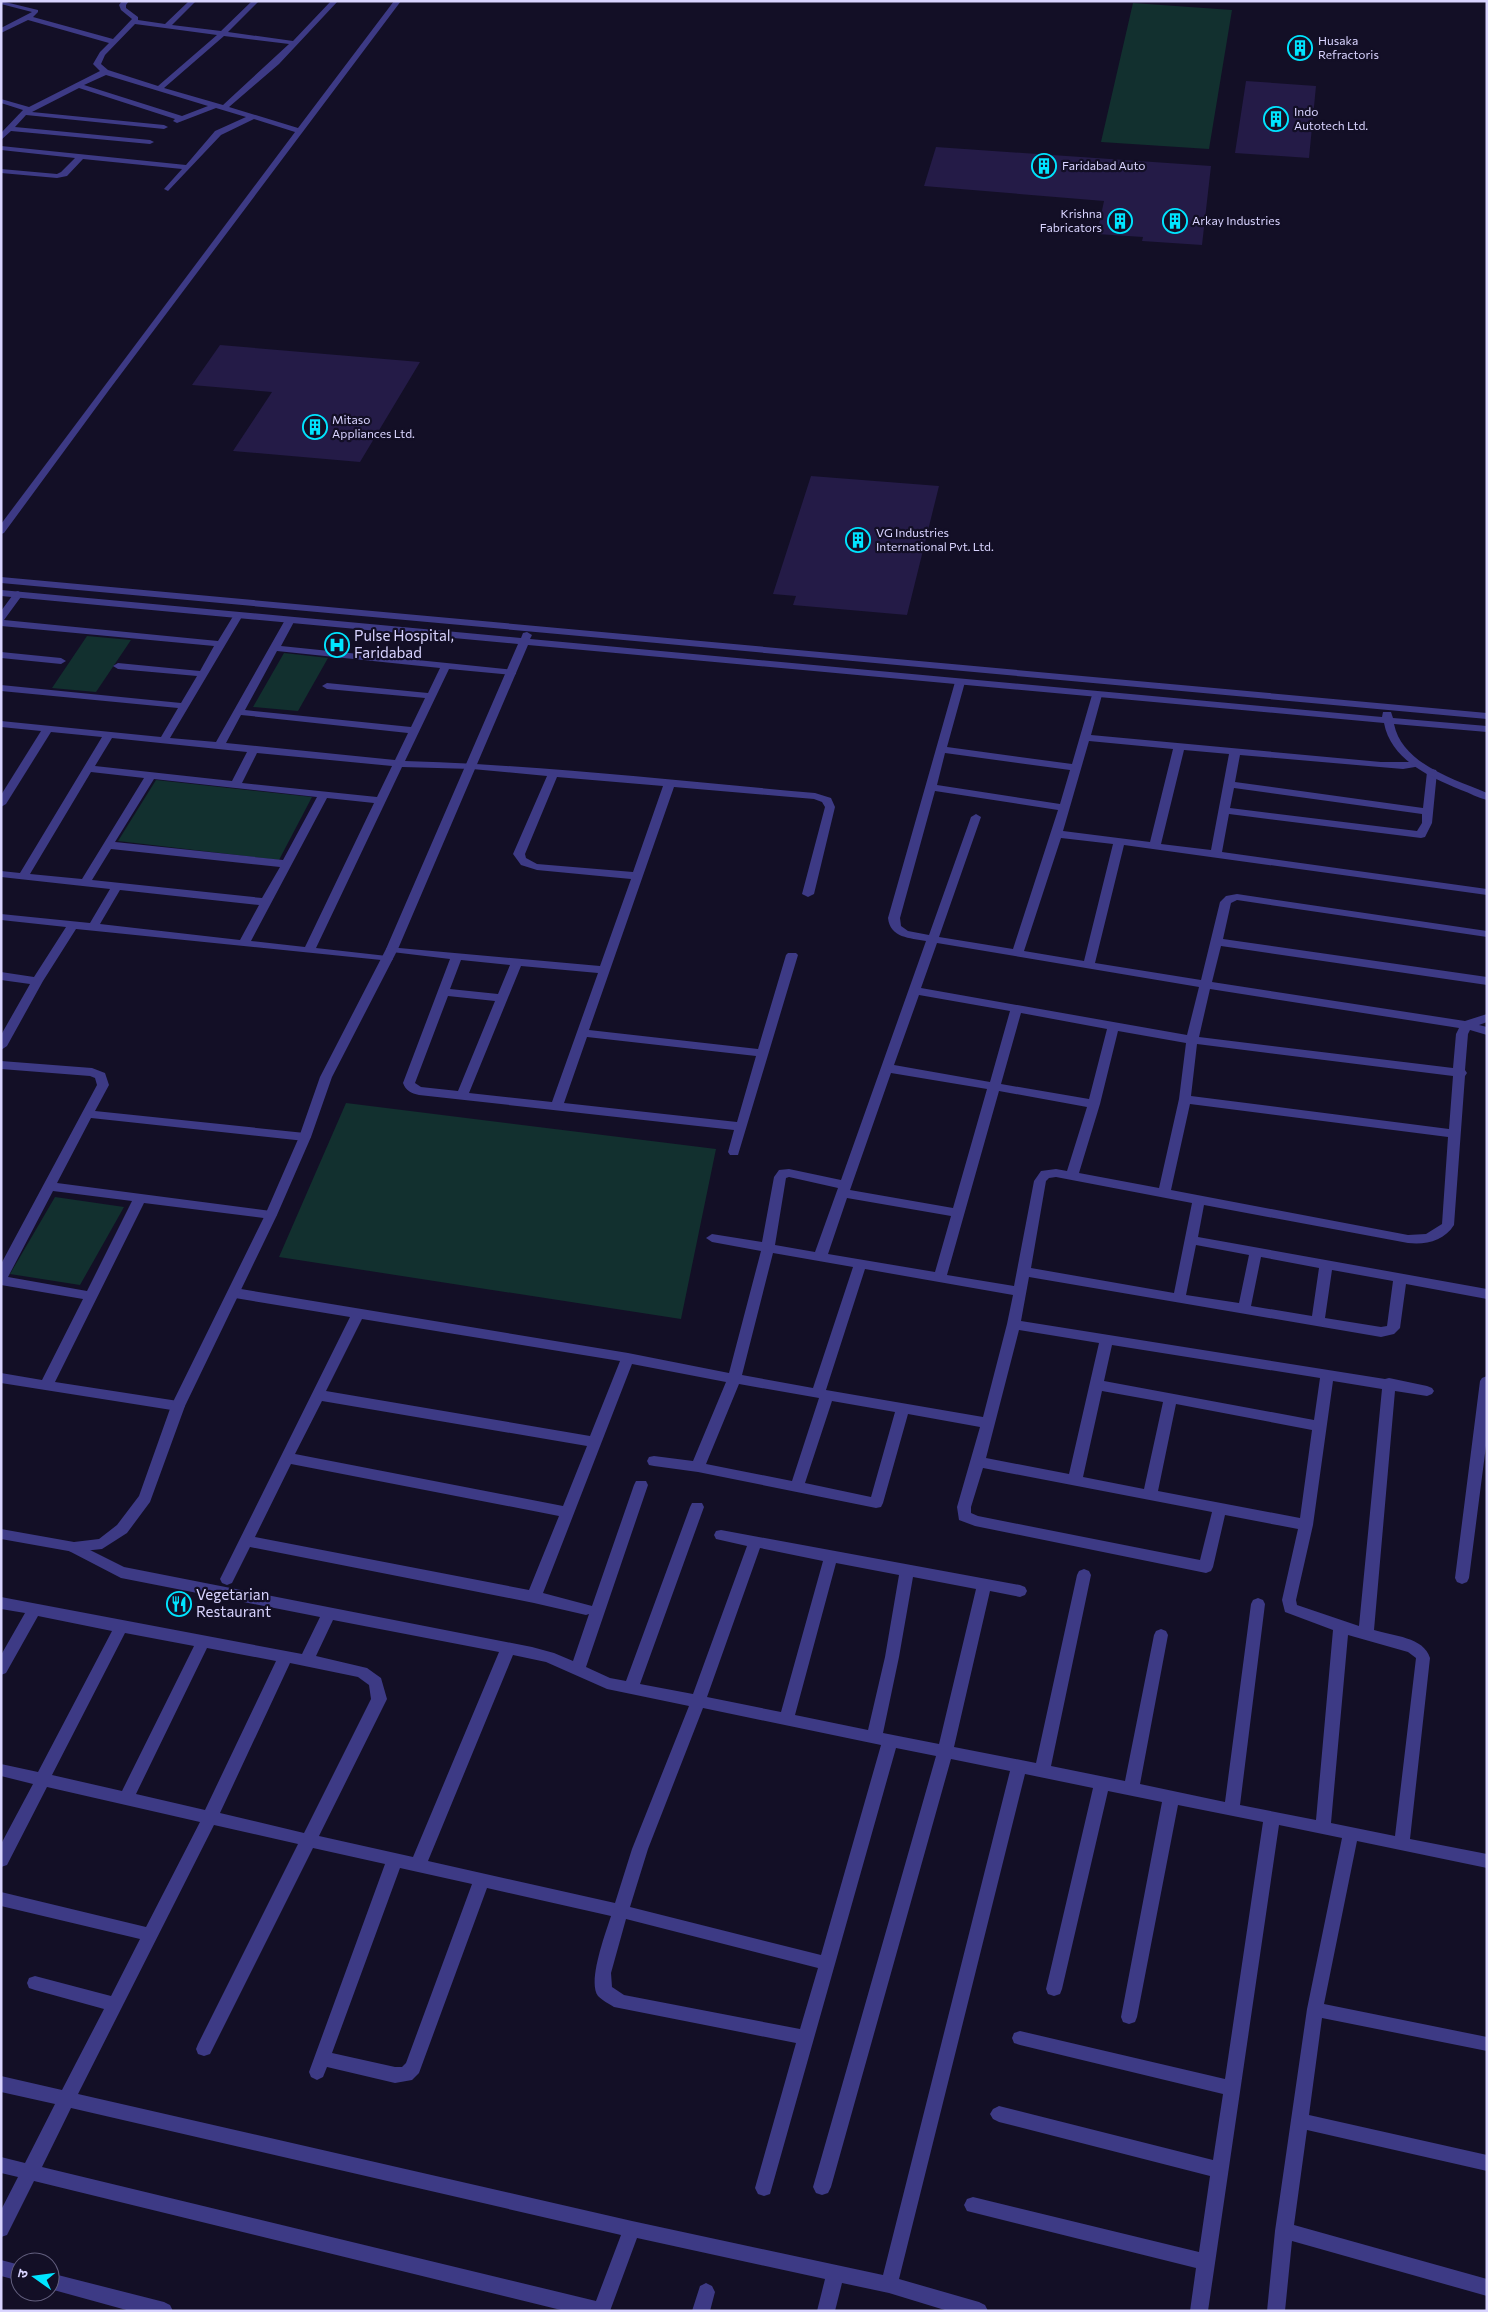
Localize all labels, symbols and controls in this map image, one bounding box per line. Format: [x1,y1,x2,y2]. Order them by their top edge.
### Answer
place label: Husaka Refractoris [1318,33,1379,61]
building icon: Husaka Refractoris [1287,35,1313,61]
place label: Indo Autotech Ltd. [1294,104,1368,132]
building icon: Indo Autotech Ltd. [1263,106,1289,132]
building icon: Faridabad Auto [1031,153,1057,179]
place label: Faridabad Auto [1062,158,1145,172]
place label: Krishna Fabricators [1040,206,1102,234]
building icon: Krishna Fabricators [1107,208,1133,234]
building icon: Arkay Industries [1162,208,1188,234]
place label: Arkay Industries [1192,213,1280,227]
place label: Mitaso Appliances Ltd. [332,412,415,440]
building icon: Mitaso Appliances Ltd. [302,414,328,440]
place label: VG Industries International Pvt. Ltd. [876,525,994,553]
building icon: VG Industries International Pvt. Ltd. [845,527,871,553]
place label: Pulse Hospital, Faridabad [354,626,454,661]
hospital icon: Pulse Hospital, Faridabad [324,632,350,658]
place label: Vegetarian Restaurant [196,1585,271,1620]
restaurant icon: Vegetarian Restaurant [166,1591,192,1617]
north arrow [10,2252,60,2302]
text: उ [13,2267,31,2280]

